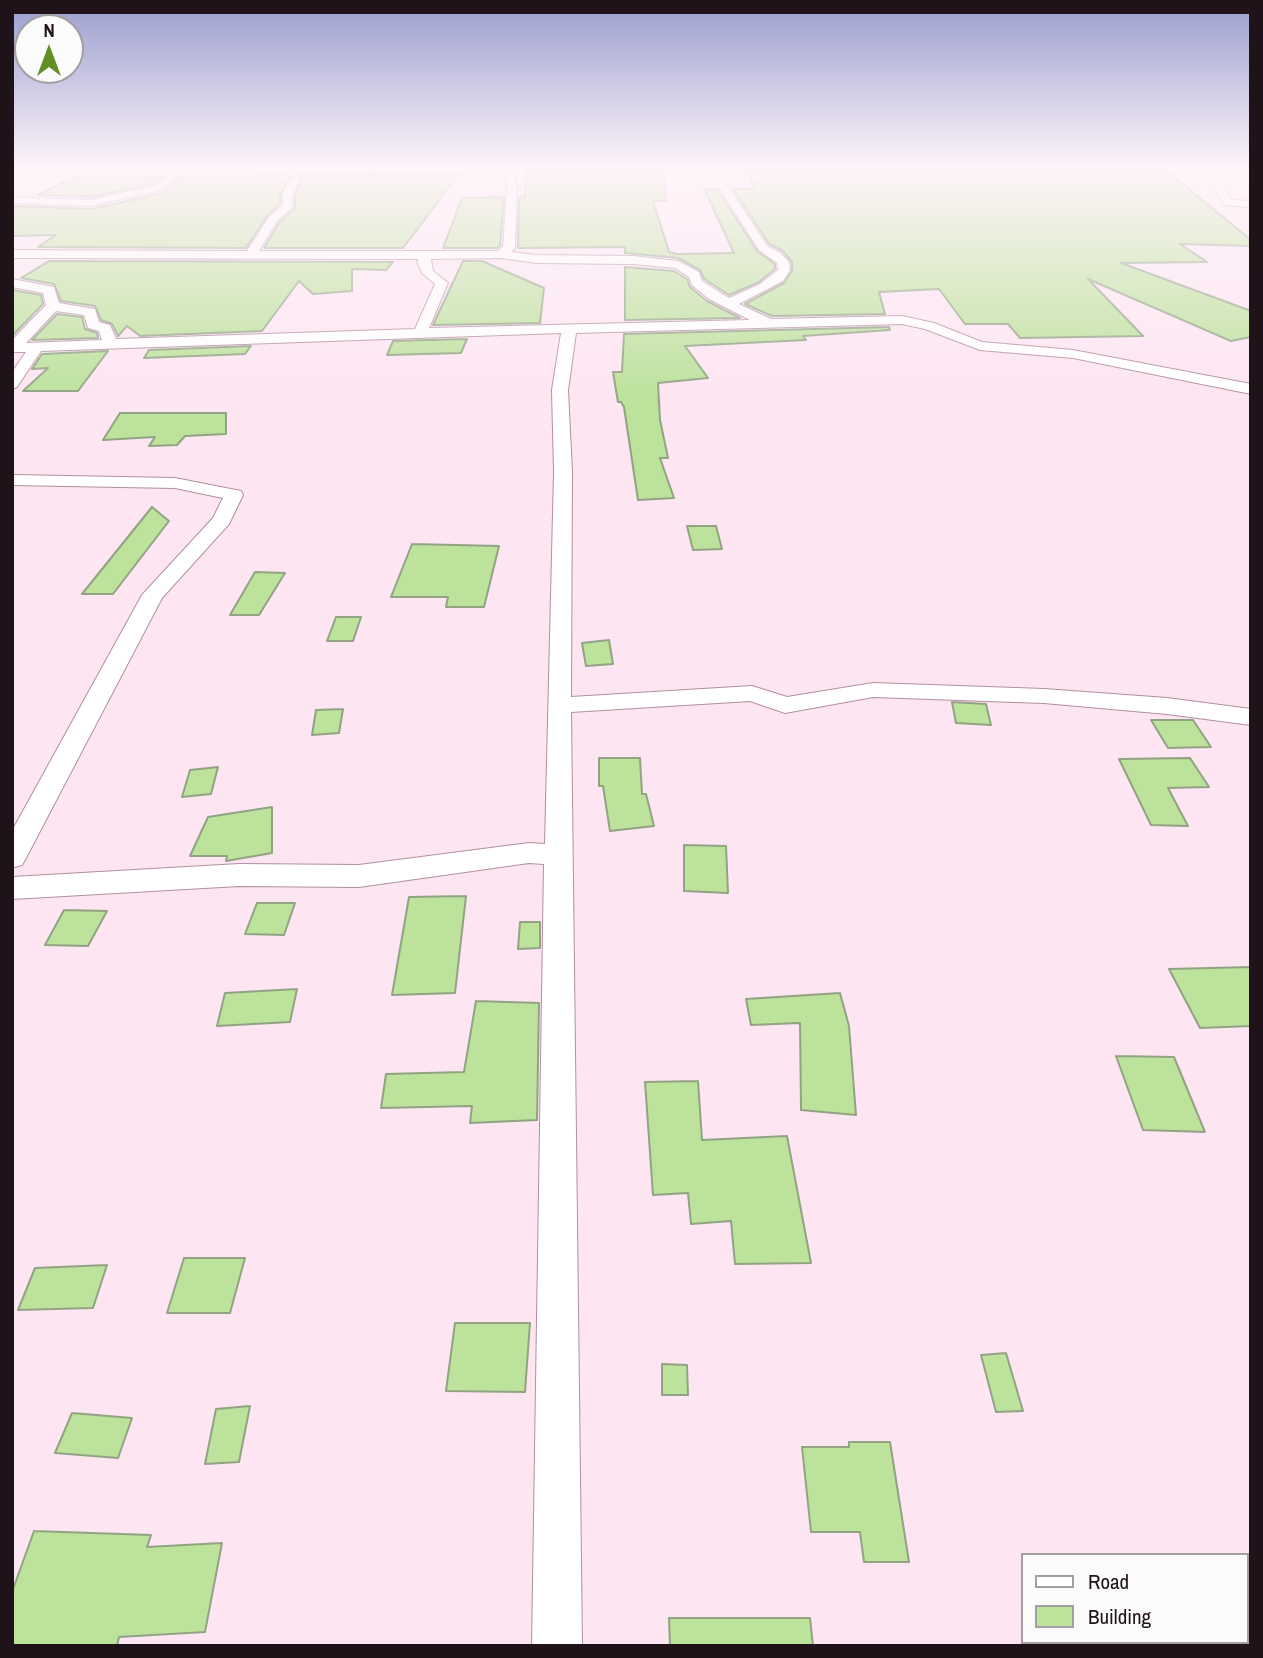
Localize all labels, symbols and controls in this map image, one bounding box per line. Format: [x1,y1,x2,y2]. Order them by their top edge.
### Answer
north arrow [14,14,84,84]
text: N [43,17,55,43]
legend [1021,1553,1249,1644]
text: Road [1088,1567,1129,1596]
text: Building [1088,1602,1151,1631]

